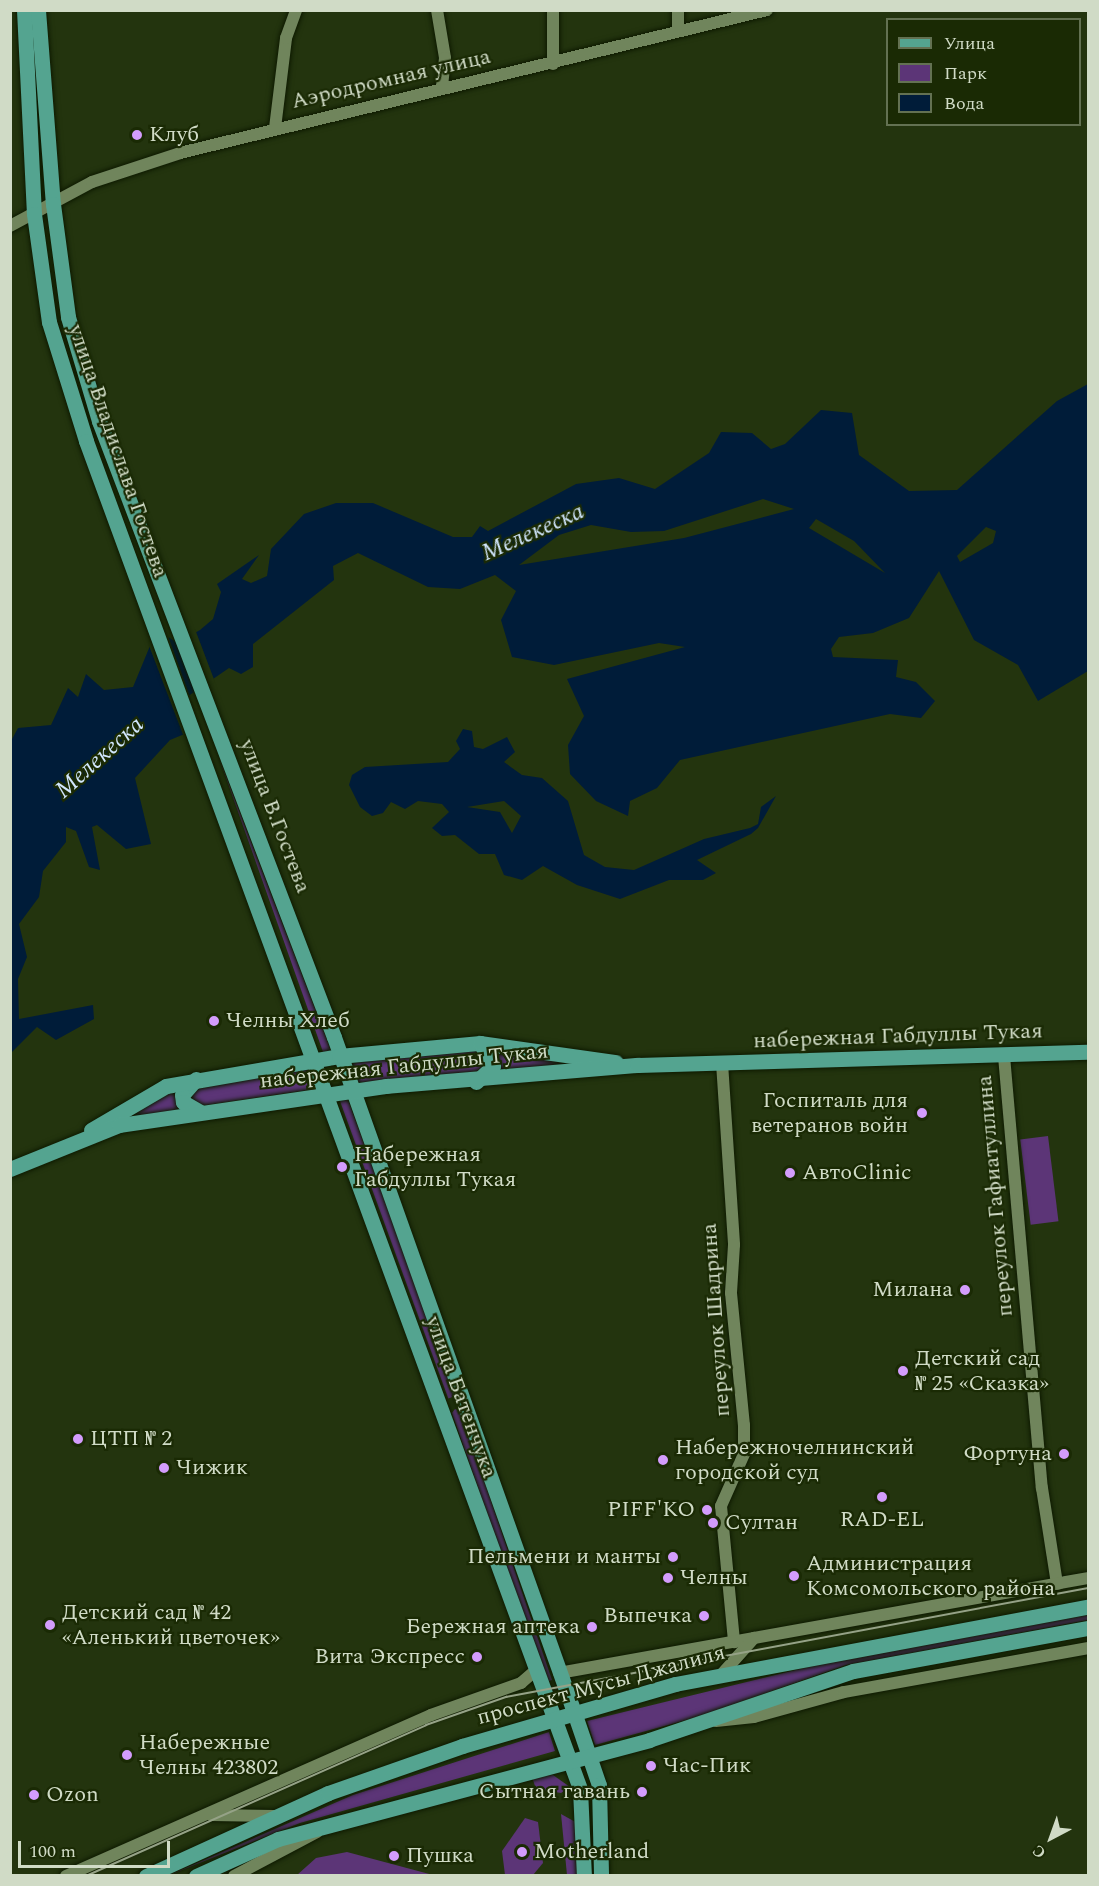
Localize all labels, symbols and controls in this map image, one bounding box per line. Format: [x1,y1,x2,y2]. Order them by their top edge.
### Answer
legend [886,18,1081,126]
text: Улица [944,30,995,57]
street label: Аэродромная улица [289,43,493,115]
text: Парк [944,60,987,87]
text: Вода [944,90,984,117]
place label: Клуб [149,122,199,148]
marker: Клуб [130,128,144,142]
street label: улица Владислава Гостева [62,321,174,581]
water label: Мелекеска [477,498,589,568]
water label: Мелекеска [50,711,150,805]
street label: улица В.Гостева [234,735,316,897]
place label: Челны Хлеб [226,1008,350,1034]
marker: Челны Хлеб [207,1014,221,1028]
street label: набережная Габдуллы Тукая [753,1018,1043,1054]
street label: набережная Габдуллы Тукая [259,1038,549,1094]
street label: переулок Гафиатуллина [971,1074,1019,1318]
place label: Госпиталь для ветеранов войн [751,1087,908,1138]
marker: Госпиталь для ветеранов войн [913,1104,931,1122]
place label: Набережная Габдуллы Тукая [354,1141,516,1192]
marker: Набережная Габдуллы Тукая [335,1160,349,1174]
place label: АвтоClinic [802,1160,912,1186]
marker: АвтоClinic [783,1166,797,1180]
street label: переулок Шадрина [696,1222,736,1418]
place label: Милана [872,1277,953,1303]
marker: Милана [958,1283,972,1297]
street label: улица Батенчука [419,1313,503,1481]
place label: Детский сад № 25 «Сказка» [915,1345,1049,1396]
marker: Детский сад № 25 «Сказка» [896,1364,910,1378]
place label: ЦТП № 2 [90,1426,172,1452]
marker: ЦТП № 2 [71,1432,85,1446]
place label: Набережночелнинский городской суд [675,1434,914,1486]
place label: Фортуна [964,1441,1052,1467]
marker: Фортуна [1057,1447,1071,1461]
marker: Набережночелнинский городской суд [656,1453,670,1467]
place label: Чижик [176,1455,248,1481]
marker: Чижик [157,1461,171,1475]
marker: RAD-EL [875,1490,889,1504]
place label: PIFF'KO [607,1497,695,1523]
marker: PIFF'KO [700,1503,714,1517]
place label: RAD-EL [840,1507,924,1533]
place label: Султан [725,1510,798,1536]
marker: Султан [706,1516,720,1530]
place label: Пельмени и манты [467,1544,661,1570]
marker: Пельмени и манты [666,1550,680,1564]
place label: Администрация Комсомольского района [806,1550,1055,1602]
place label: Челны [680,1565,748,1591]
marker: Администрация Комсомольского района [787,1569,801,1583]
marker: Челны [661,1571,675,1585]
place label: Детский сад № 42 «Аленький цветочек» [62,1599,280,1651]
place label: Выпечка [603,1603,692,1629]
marker: Выпечка [697,1609,711,1623]
place label: Бережная аптека [406,1614,580,1640]
marker: Детский сад № 42 «Аленький цветочек» [43,1618,57,1632]
marker: Бережная аптека [585,1620,599,1634]
street label: проспект Мусы Джалиля [474,1639,728,1731]
place label: Вита Экспресс [315,1644,465,1670]
marker: Вита Экспресс [470,1650,484,1664]
place label: Набережные Челны 423802 [139,1729,278,1780]
marker: Набережные Челны 423802 [120,1748,134,1762]
place label: Час-Пик [663,1753,751,1779]
marker: Час-Пик [644,1759,658,1773]
place label: Сытная гавань [479,1779,630,1805]
place label: Ozon [46,1782,99,1808]
marker: Сытная гавань [635,1785,649,1799]
marker: Ozon [27,1788,41,1802]
north arrow [1021,1808,1081,1868]
scale bar [21,1829,172,1867]
text: 100 m [29,1838,76,1865]
place label: Motherland [534,1839,649,1865]
text: С [1027,1839,1051,1864]
place label: Пушка [406,1843,474,1869]
marker: Motherland [515,1845,529,1859]
marker: Пушка [387,1849,401,1863]

